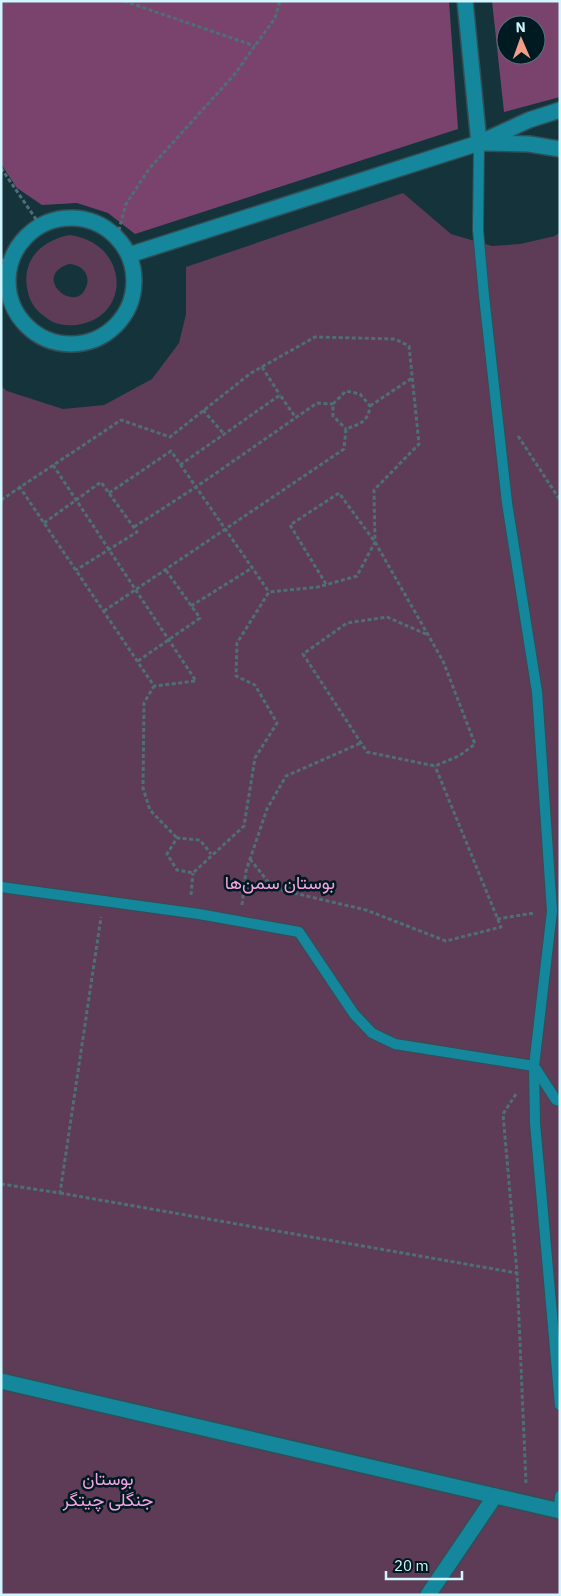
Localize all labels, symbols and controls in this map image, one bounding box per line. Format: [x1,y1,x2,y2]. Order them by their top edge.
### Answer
north arrow [496,15,546,65]
text: N [515,18,526,36]
park label: بوستان سمن‌ها [225,871,335,894]
park label: بوستان جنگلی چیتگر [62,1467,153,1512]
scale bar [386,1548,462,1580]
text: 20 m [394,1556,429,1575]

